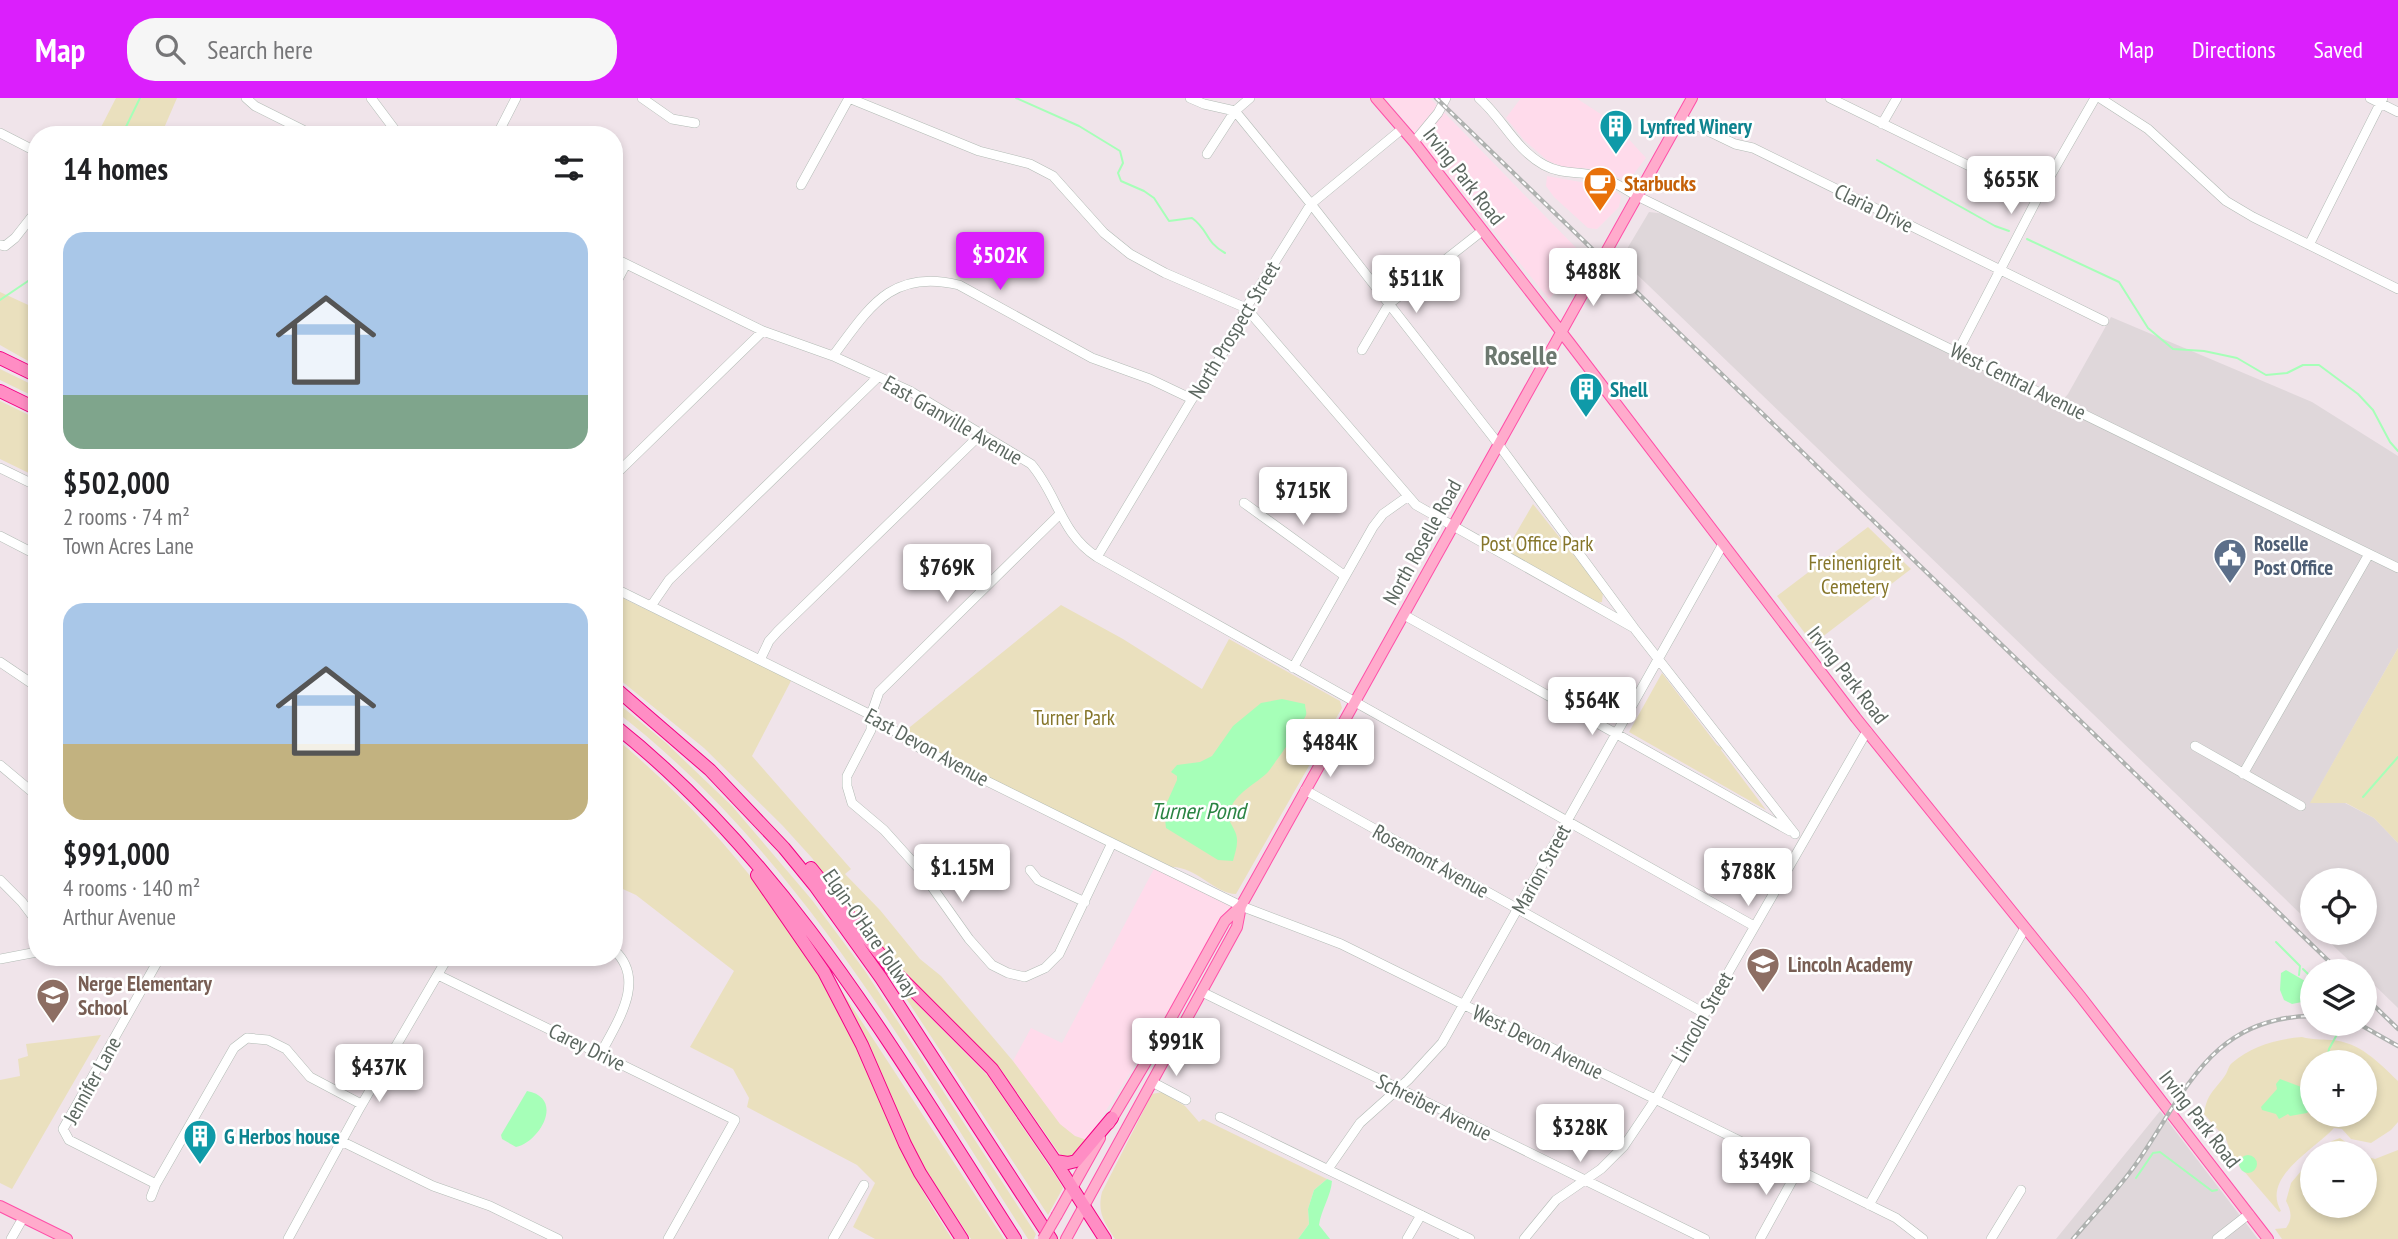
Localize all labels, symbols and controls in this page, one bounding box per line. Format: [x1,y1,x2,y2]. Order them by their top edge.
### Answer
search box [127,18,617,81]
text: Map [35,28,85,71]
icon: search [151,30,189,68]
text: Search here [207,33,313,66]
text: Map [2119,34,2154,65]
text: Directions [2192,34,2276,65]
text: Saved [2314,34,2363,65]
building icon: Lynfred Winery [1597,107,1635,156]
place label: Lynfred Winery [1640,113,1753,140]
street label: Irving Park Road [1417,122,1511,230]
text: 14 homes [63,149,168,188]
icon: filters [550,149,588,187]
pin: $655K [1962,156,2060,216]
cafe icon: Starbucks [1581,164,1619,213]
text: $655K [1983,164,2039,193]
place label: Starbucks [1624,170,1696,197]
street label: Claria Drive [1830,177,1918,239]
pin: $502K [951,232,1049,292]
text: $502K [972,240,1028,269]
pin: $488K [1544,248,1642,308]
street label: North Prospect Street [1182,256,1286,404]
pin: $511K [1367,256,1465,315]
text: $488K [1565,256,1621,285]
text: $511K [1388,263,1444,292]
icon: home [263,277,389,403]
district label: Roselle [1485,336,1557,373]
street label: West Central Avenue [1946,336,2090,426]
street label: East Granville Avenue [878,369,1028,471]
building icon: Shell [1567,370,1605,419]
place label: Shell [1610,376,1649,403]
text: $502,000 [63,463,170,502]
pin: $715K [1254,468,1352,527]
text: $715K [1275,475,1331,504]
street label: North Roselle Road [1377,475,1467,609]
text: 2 rooms · 74 m² [63,502,190,531]
park label: Post Office Park [1481,530,1593,557]
place label: Roselle Post Office [2254,530,2333,581]
text: Town Acres Lane [63,531,194,560]
public building icon: Roselle Post Office [2211,536,2249,585]
pin: $769K [898,545,996,604]
park label: Freinenigreit Cemetery [1808,549,1902,600]
text: $769K [919,552,975,581]
street label: Irving Park Road [1801,621,1895,729]
icon: home [263,648,389,774]
pin: $564K [1543,678,1641,737]
text: $564K [1564,685,1620,714]
street label: East Devon Avenue [860,702,994,792]
park label: Turner Park [1033,704,1115,731]
pin: $484K [1281,720,1379,779]
text: $484K [1302,727,1358,756]
water label: Turner Pond [1150,796,1249,825]
street label: Rosemont Avenue [1368,818,1494,904]
street label: Marion Street [1505,819,1577,919]
text: $991,000 [63,834,170,873]
pin: $1.15M [905,844,1019,904]
pin: $788K [1699,848,1797,908]
text: $1.15M [930,852,994,881]
text: $788K [1720,856,1776,885]
street label: Elgin-O'Hare Tollway [817,864,925,1002]
map controls [2300,868,2377,1218]
button: locate [2300,868,2377,945]
text: 4 rooms · 140 m² [63,873,200,902]
text: Arthur Avenue [63,902,176,931]
school or university icon: Lincoln Academy [1744,945,1782,994]
place label: Lincoln Academy [1788,951,1913,978]
button: layers [2300,959,2377,1036]
street label: Lincoln Street [1665,966,1739,1067]
place label: Nerge Elementary School [78,970,212,1021]
school or university icon: Nerge Elementary School [34,976,72,1025]
street label: West Devon Avenue [1468,999,1608,1085]
street label: Carey Drive [544,1017,630,1077]
pin: $991K [1127,1018,1225,1078]
text: $991K [1148,1026,1204,1055]
street label: Jennifer Lane [57,1032,127,1129]
pin: $437K [330,1044,428,1104]
button: + [2300,1050,2377,1127]
text: $437K [351,1052,407,1081]
street label: Irving Park Road [2153,1065,2247,1173]
street label: Schreiber Avenue [1372,1067,1496,1147]
pin: $328K [1531,1104,1629,1164]
text: $328K [1552,1112,1608,1141]
building icon: G Herbos house [181,1117,219,1166]
place label: G Herbos house [224,1123,340,1150]
pin: $349K [1717,1138,1815,1197]
button: − [2300,1141,2377,1218]
text: $349K [1738,1145,1794,1174]

